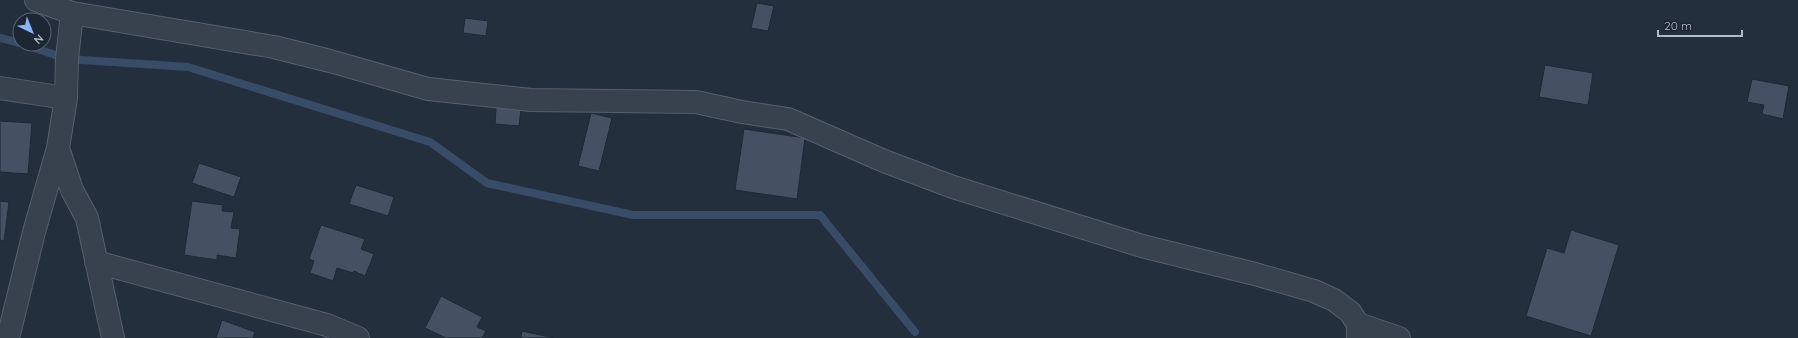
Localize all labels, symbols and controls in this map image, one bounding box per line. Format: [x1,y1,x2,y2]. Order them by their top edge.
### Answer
north arrow [12,12,52,52]
scale bar [1658,12,1742,38]
text: 20 m [1664,18,1692,33]
text: N [31,31,47,47]

